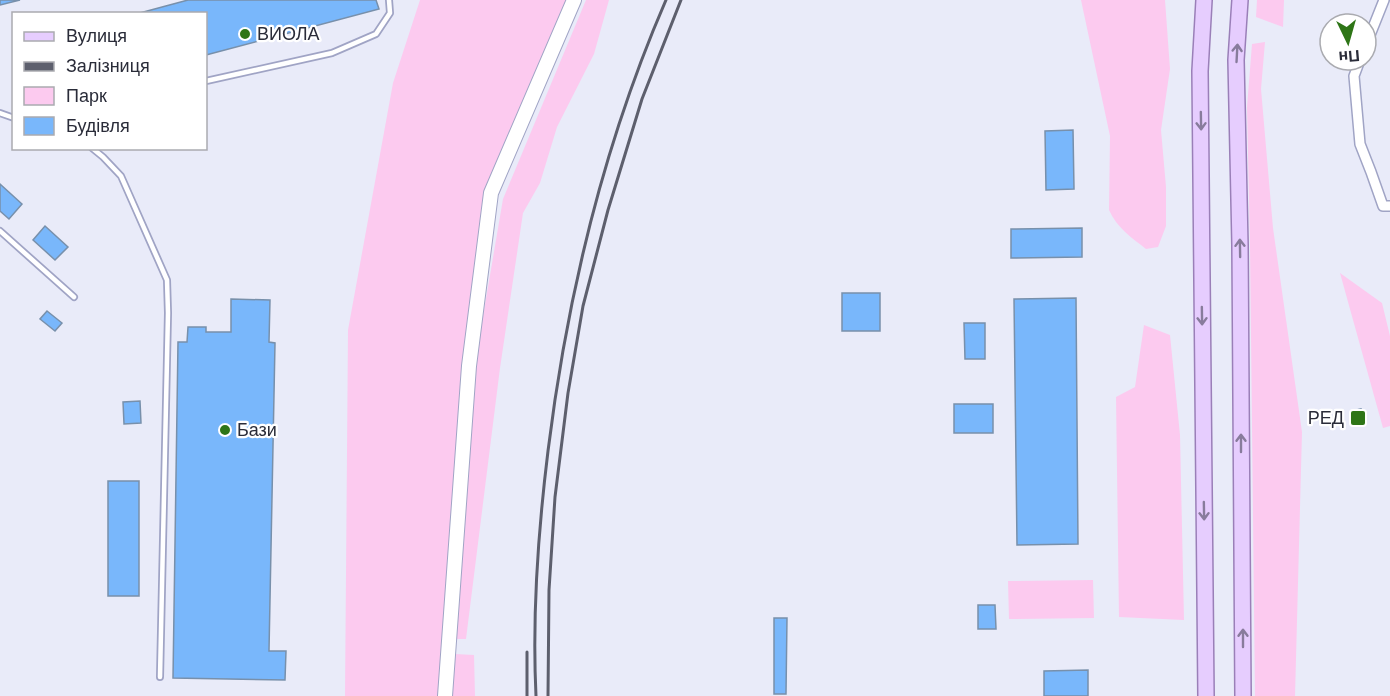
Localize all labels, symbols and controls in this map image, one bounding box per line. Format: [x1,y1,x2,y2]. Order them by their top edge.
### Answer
legend [12,12,207,150]
north arrow [1318,12,1378,72]
place label: ВИОЛА [257,24,320,44]
text: Вулиця [66,26,127,46]
marker: ВИОЛА [238,27,252,41]
one-way arrow [1231,43,1242,63]
text: Пн [1338,47,1361,66]
text: Залізниця [66,56,150,76]
text: Парк [66,86,107,106]
one-way arrow [1195,111,1207,131]
text: Будівля [66,116,130,136]
one-way arrow [1234,238,1246,258]
one-way arrow [1196,306,1208,326]
place label: РЕД [1308,408,1344,428]
marker: РЕД [1349,409,1367,427]
place label: Бази [237,420,277,440]
marker: Бази [218,423,232,437]
one-way arrow [1235,433,1247,453]
one-way arrow [1198,501,1210,521]
one-way arrow [1237,628,1249,648]

